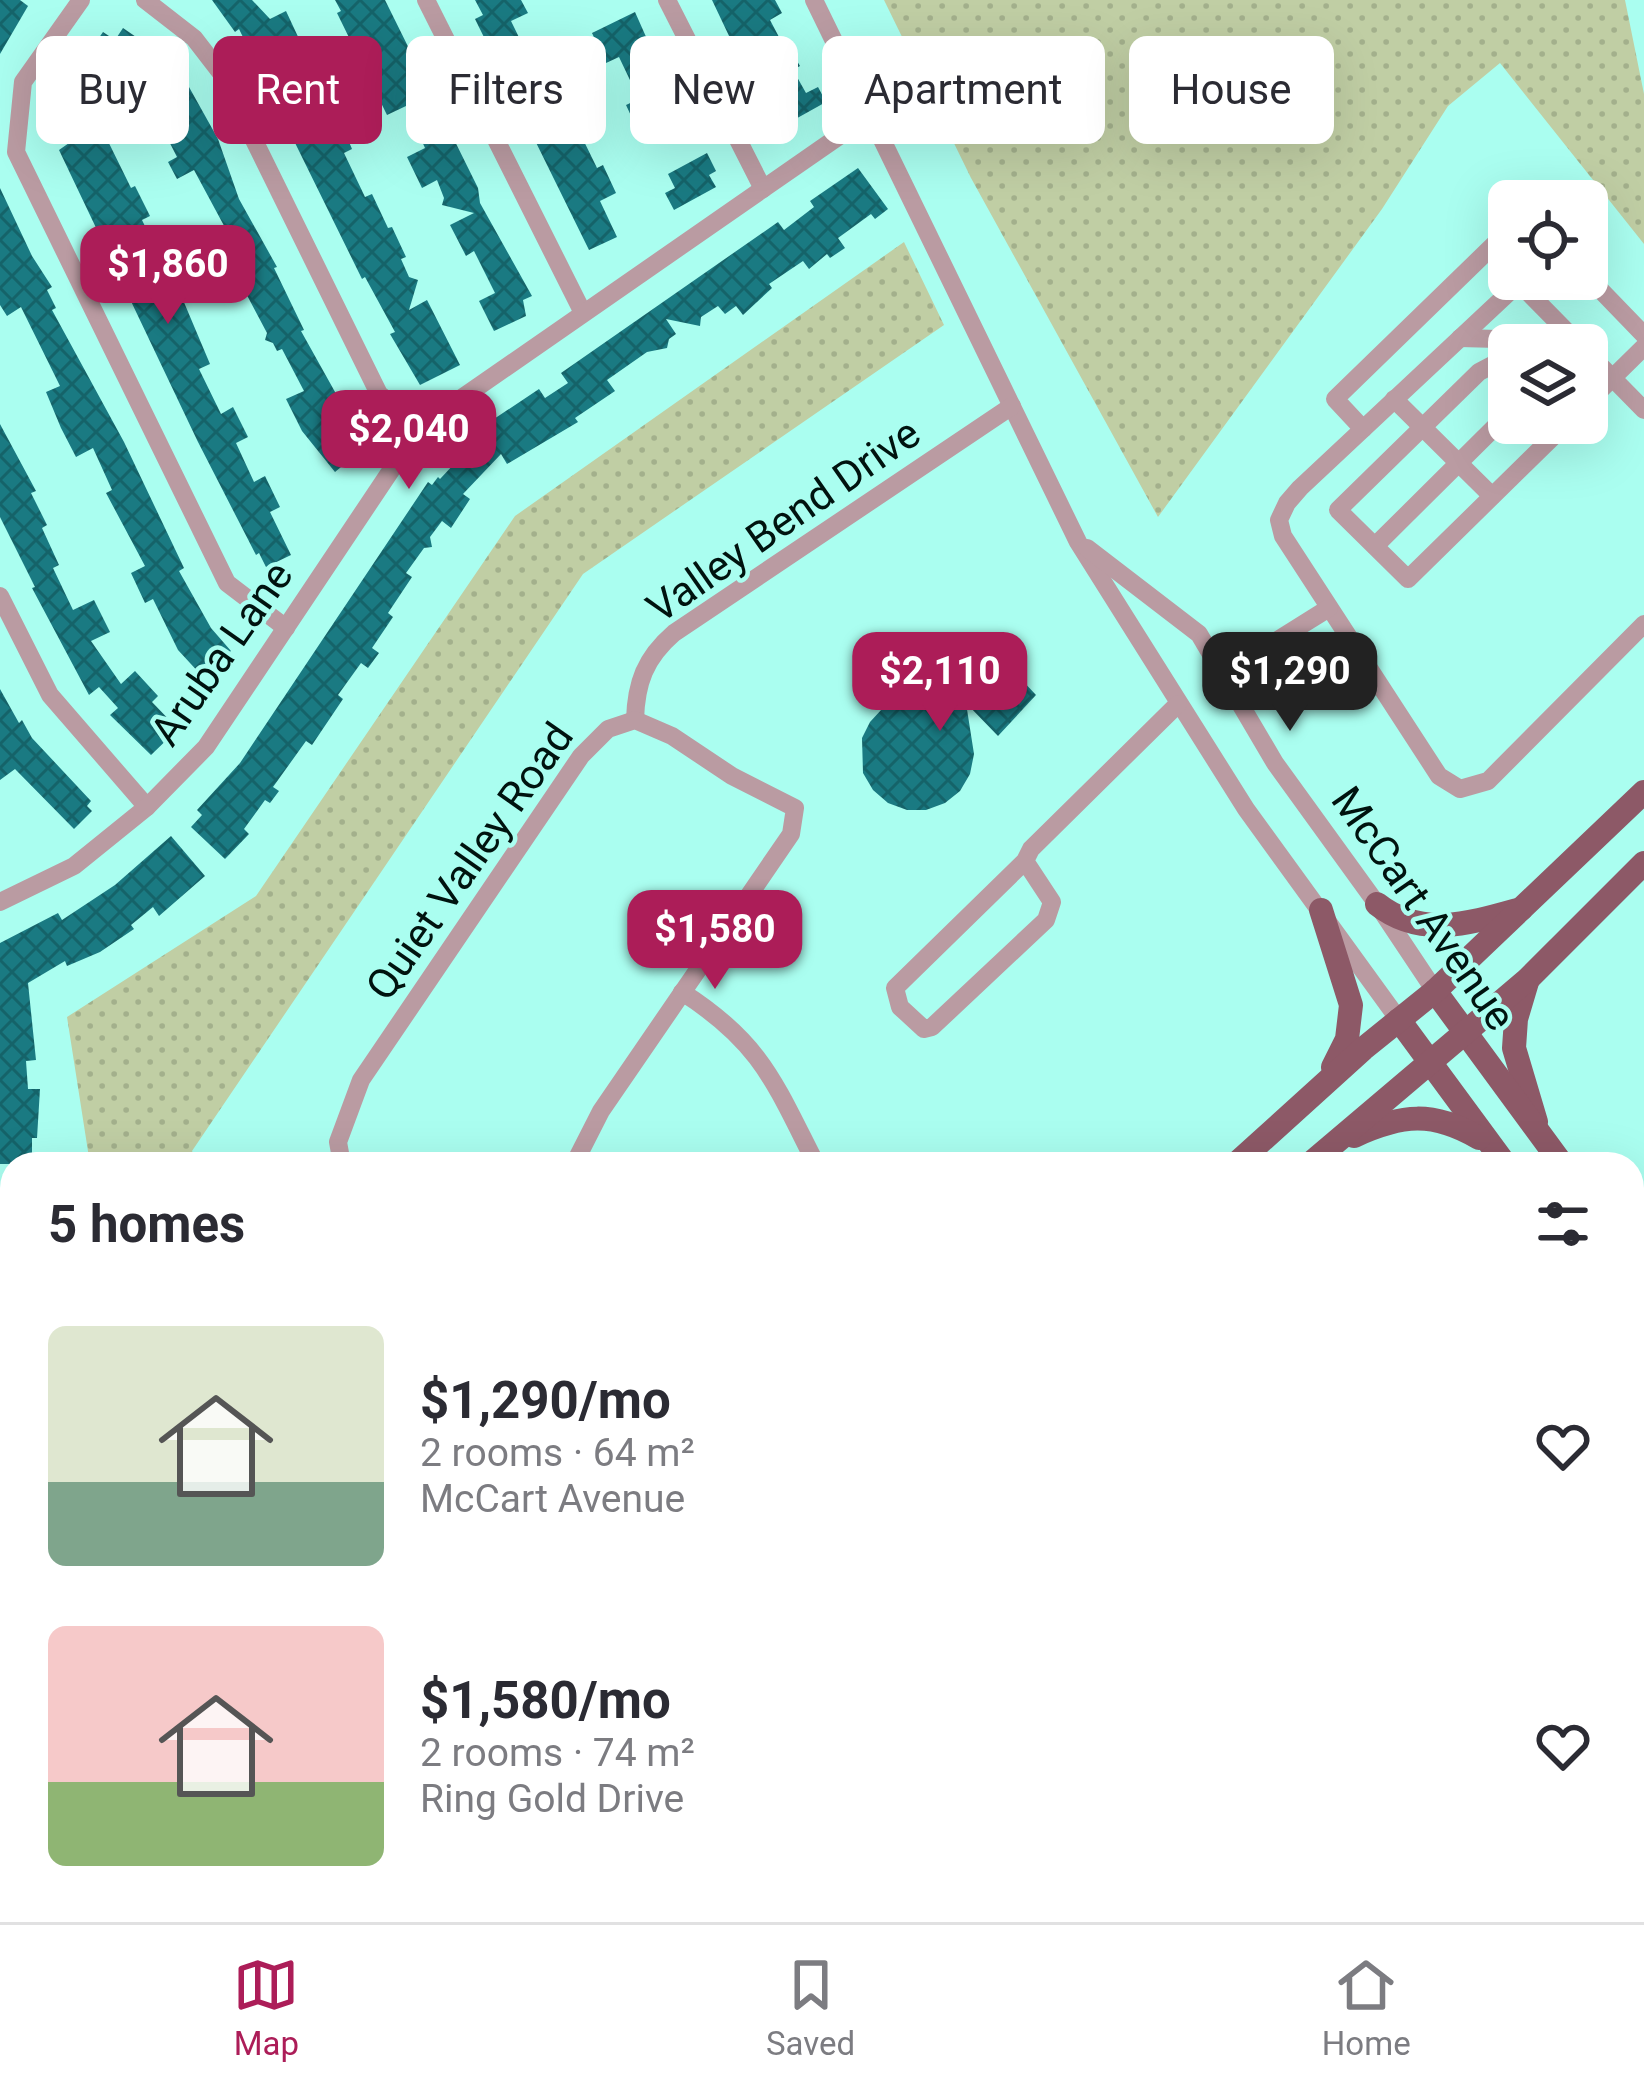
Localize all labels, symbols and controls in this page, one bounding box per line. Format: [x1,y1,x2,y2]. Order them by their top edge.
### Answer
chip: Buy [36,36,189,144]
chip: Rent [213,36,382,144]
chip: Filters [406,36,606,144]
chip: New [630,36,798,144]
chip: Apartment [822,36,1105,144]
chip: House [1129,36,1334,144]
map controls [1488,180,1608,444]
button: locate [1488,180,1608,300]
pin: $1,860 [70,225,266,327]
text: $1,860 [107,241,229,287]
button: layers [1488,324,1608,444]
pin: $2,040 [311,390,507,492]
text: $2,040 [348,406,470,452]
street label: Valley Bend Drive [638,408,929,633]
street label: Aruba Lane [140,552,302,754]
pin: $2,110 [842,632,1038,734]
pin: $1,290 [1192,632,1388,734]
text: $2,110 [879,648,1001,694]
text: $1,290 [1229,648,1351,694]
street label: Quiet Valley Road [356,714,583,1009]
street label: McCart Avenue [1322,777,1526,1039]
pin: $1,580 [617,890,813,992]
text: $1,580 [654,906,776,952]
icon: filters [1530,1191,1596,1257]
text: 5 homes [48,1195,245,1254]
text: $1,290/mo [420,1371,671,1430]
icon: home [144,1374,288,1518]
icon: heart [1530,1413,1596,1479]
text: 2 rooms · 64 m² [420,1430,695,1476]
text: McCart Avenue [420,1476,685,1522]
text: $1,580/mo [420,1671,671,1730]
icon: home [144,1674,288,1818]
icon: heart [1530,1713,1596,1779]
text: 2 rooms · 74 m² [420,1730,695,1776]
text: Ring Gold Drive [420,1776,684,1822]
tab: Map [233,1952,299,2063]
tab: Saved [766,1952,855,2063]
tab: Home [1322,1952,1411,2063]

